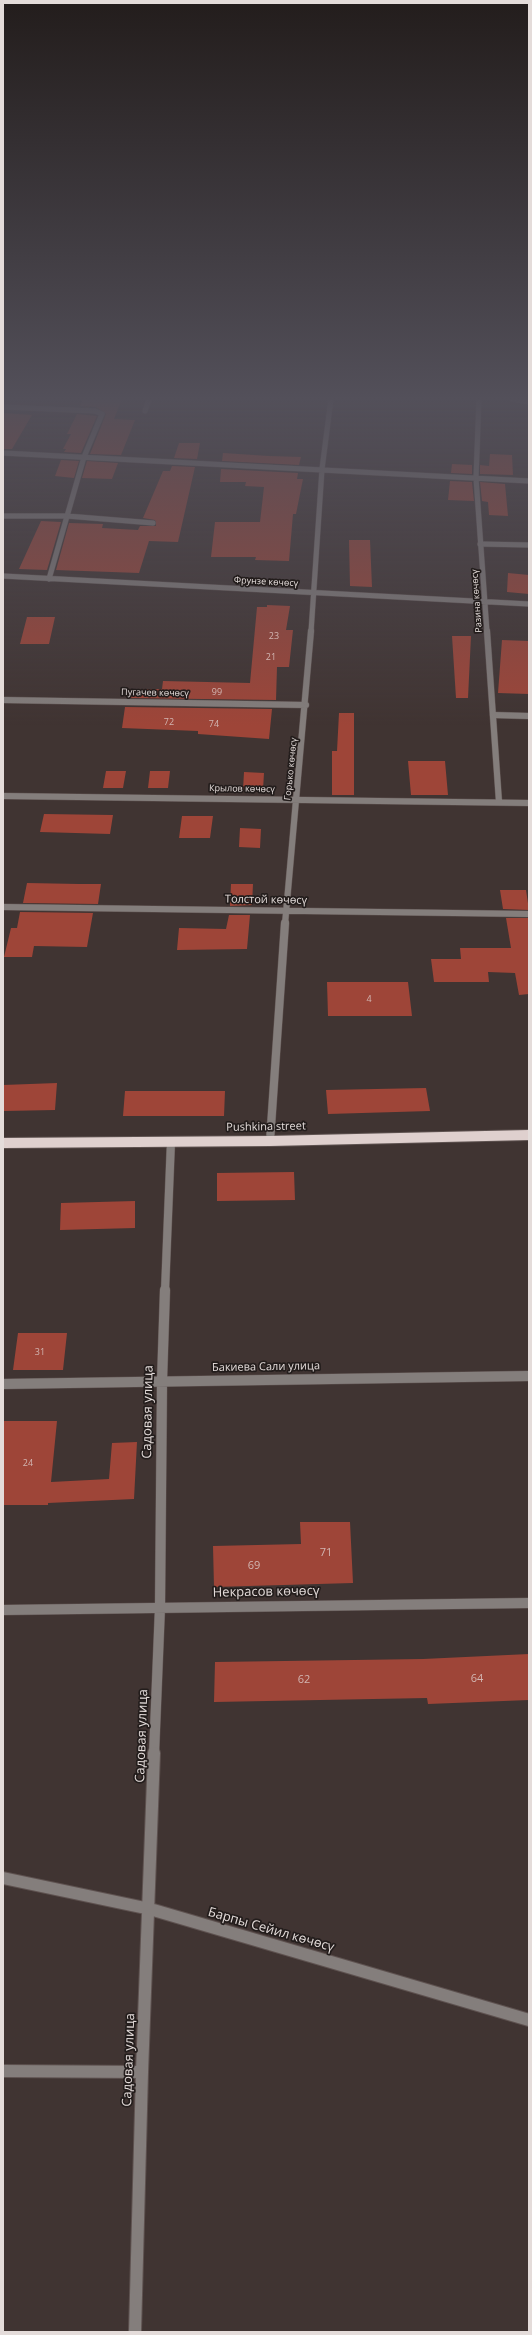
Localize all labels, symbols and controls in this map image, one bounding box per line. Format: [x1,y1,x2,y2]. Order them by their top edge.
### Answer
street label: Разина көчөсү [469,569,485,633]
street label: Фрунзе көчөсү [234,575,298,589]
house number: 23 [269,631,279,641]
house number: 21 [266,652,276,662]
street label: Пугачев көчөсү [121,687,189,699]
house number: 99 [212,687,222,697]
house number: 72 [164,717,174,727]
house number: 74 [209,719,219,729]
street label: Горько көчөсү [282,737,300,801]
street label: Крылов көчөсү [209,783,275,795]
street label: Толстой көчөсү [225,893,307,907]
house number: 4 [366,994,372,1004]
street label: Pushkina street [226,1120,306,1134]
house number: 31 [35,1347,45,1357]
street label: Бакиева Сали улица [212,1359,320,1375]
street label: Садовая улица [139,1365,157,1459]
house number: 24 [23,1458,33,1468]
house number: 71 [320,1546,332,1560]
house number: 69 [248,1559,260,1573]
street label: Некрасов көчөсү [213,1583,319,1601]
house number: 64 [471,1672,483,1686]
house number: 62 [298,1673,310,1687]
street label: Садовая улица [133,1689,151,1783]
street label: Барпы Сейил көчөсү [206,1905,336,1955]
street label: Садовая улица [120,2013,138,2107]

